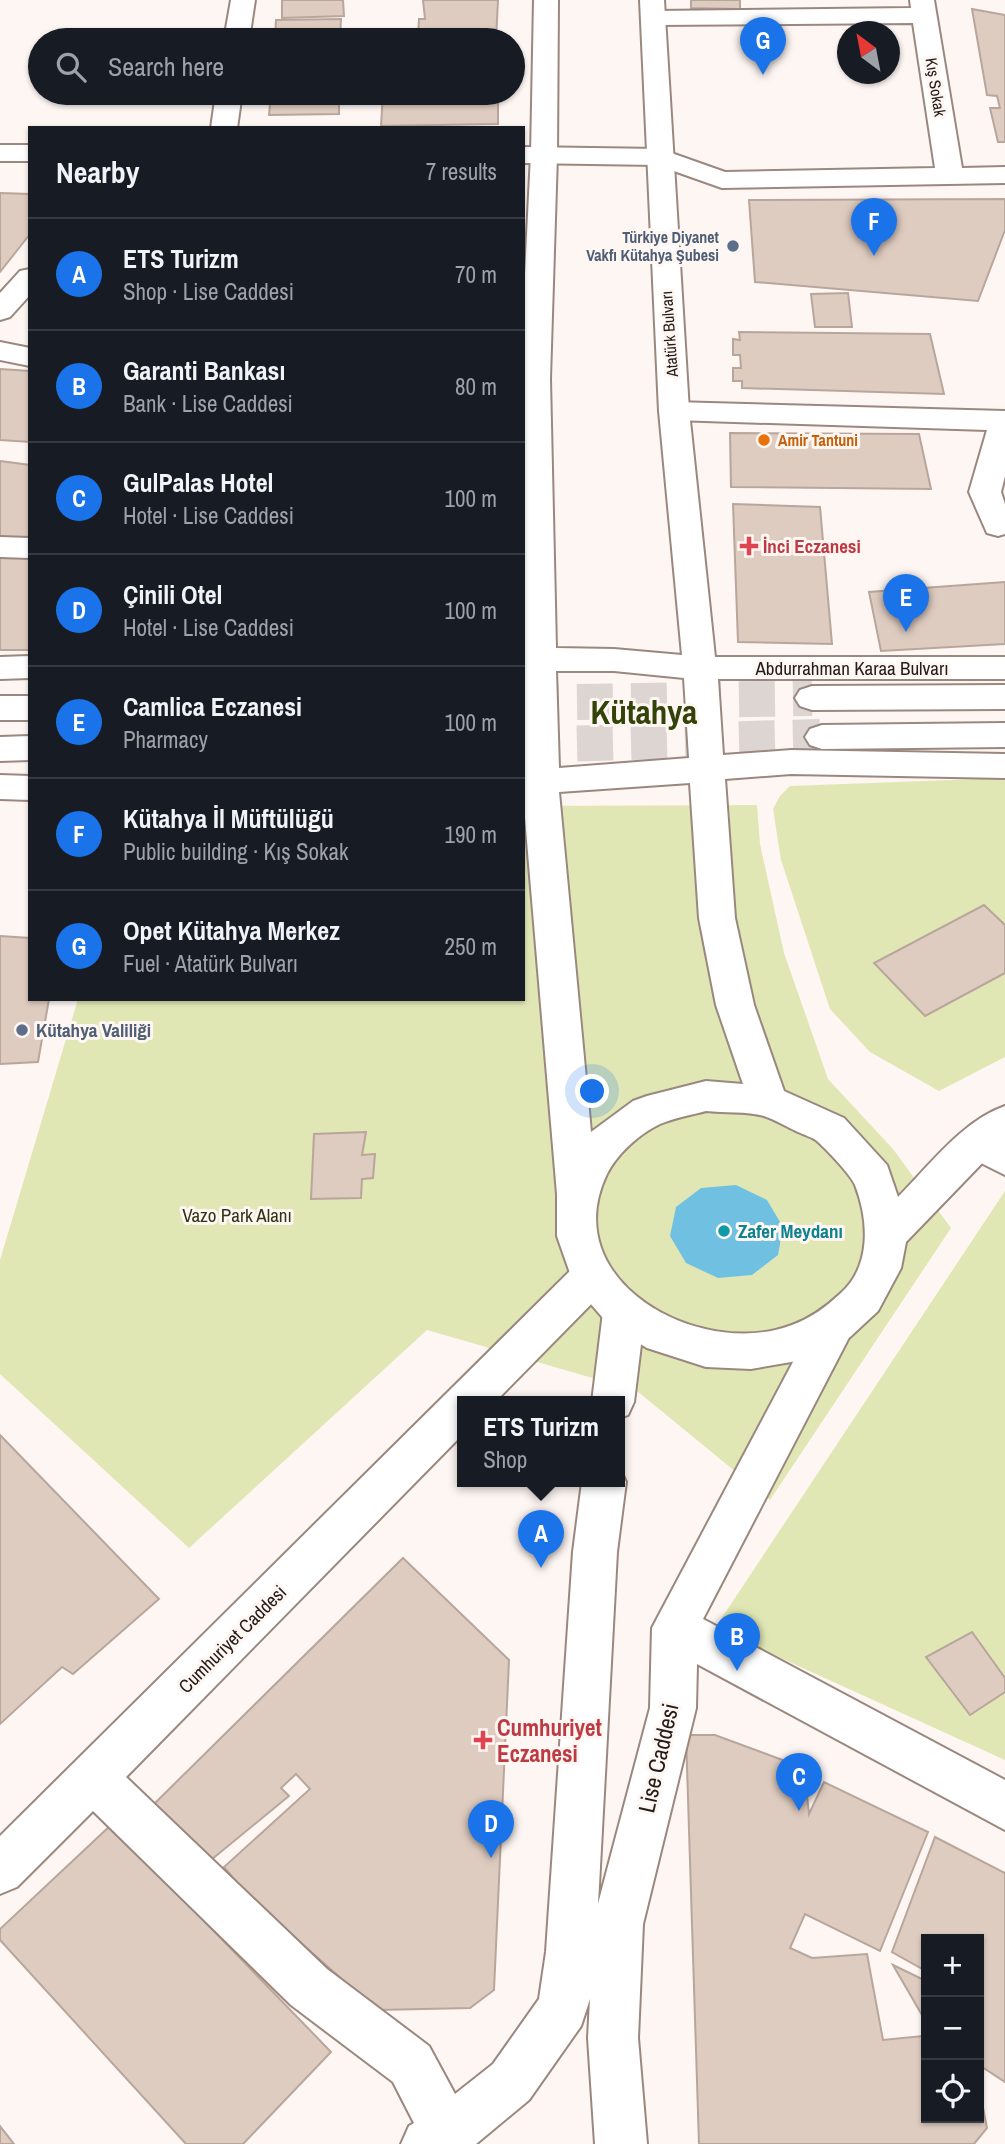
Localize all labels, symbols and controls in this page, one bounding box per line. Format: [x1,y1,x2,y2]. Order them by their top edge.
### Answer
pin: G [740,17,786,75]
north arrow [837,21,900,84]
search box [28,28,525,105]
icon: search [52,48,90,86]
text: Search here [108,49,224,84]
street label: Kış Sokak [921,56,952,118]
text: Nearby [56,152,139,192]
text: 7 results [426,156,497,187]
pin: F [851,198,897,256]
place label: Türkiye Diyanet Vakfı Kütahya Şubesi [586,226,720,266]
marker: Türkiye Diyanet Vakfı Kütahya Şubesi [725,238,741,254]
text: ETS Turizm [123,241,239,276]
text: A [72,259,86,290]
text: 70 m [455,259,497,290]
text: Shop · Lise Caddesi [123,276,294,307]
street label: Atatürk Bulvarı [655,290,683,379]
text: Garanti Bankası [123,353,285,388]
text: B [72,371,86,402]
text: 80 m [455,371,497,402]
text: Bank · Lise Caddesi [123,388,293,419]
place label: Amir Tantuni [778,429,858,451]
marker: Amir Tantuni [756,432,772,448]
text: GulPalas Hotel [123,465,274,500]
text: C [72,483,86,514]
text: 100 m [445,483,497,514]
text: Hotel · Lise Caddesi [123,500,294,531]
place label: İnci Eczanesi [763,533,861,559]
marker: İnci Eczanesi [741,538,757,554]
pin: E [883,574,929,632]
text: Çinili Otel [123,577,223,612]
text: D [72,595,86,626]
text: 100 m [445,595,497,626]
text: Hotel · Lise Caddesi [123,612,294,643]
street label: Abdurrahman Karaa Bulvarı [754,655,949,681]
text: Camlica Eczanesi [123,689,302,724]
district label: Kütahya [591,690,697,734]
text: E [73,707,85,738]
text: 100 m [445,707,497,738]
text: Pharmacy [123,724,208,755]
text: Kütahya İl Müftülüğü [123,801,334,836]
text: F [73,819,85,850]
text: 190 m [445,819,497,850]
text: Public building · Kış Sokak [123,836,348,867]
text: Opet Kütahya Merkez [123,913,340,948]
text: G [72,931,86,962]
text: 250 m [445,931,497,962]
text: Fuel · Atatürk Bulvarı [123,948,298,979]
place label: Kütahya Valiliği [36,1017,151,1043]
marker: Kütahya Valiliği [14,1022,30,1038]
your location [575,1074,609,1108]
park label: Vazo Park Alanı [182,1202,292,1228]
place label: Zafer Meydanı [738,1218,843,1244]
marker: Zafer Meydanı [716,1223,732,1239]
popup [457,1396,625,1487]
text: ETS Turizm [483,1409,599,1444]
text: Shop [483,1444,527,1475]
pin: A [518,1510,564,1568]
street label: Cumhuriyet Caddesi [172,1579,292,1699]
pin: B [714,1613,760,1671]
street label: Lise Caddesi [630,1700,686,1816]
place label: Cumhuriyet Eczanesi [497,1712,602,1769]
marker: Cumhuriyet Eczanesi [475,1732,491,1748]
pin: C [776,1753,822,1811]
pin: D [468,1800,514,1858]
map controls [921,1934,984,2123]
button: + [921,1934,984,1997]
button: − [921,1997,984,2060]
button: locate [921,2060,984,2123]

